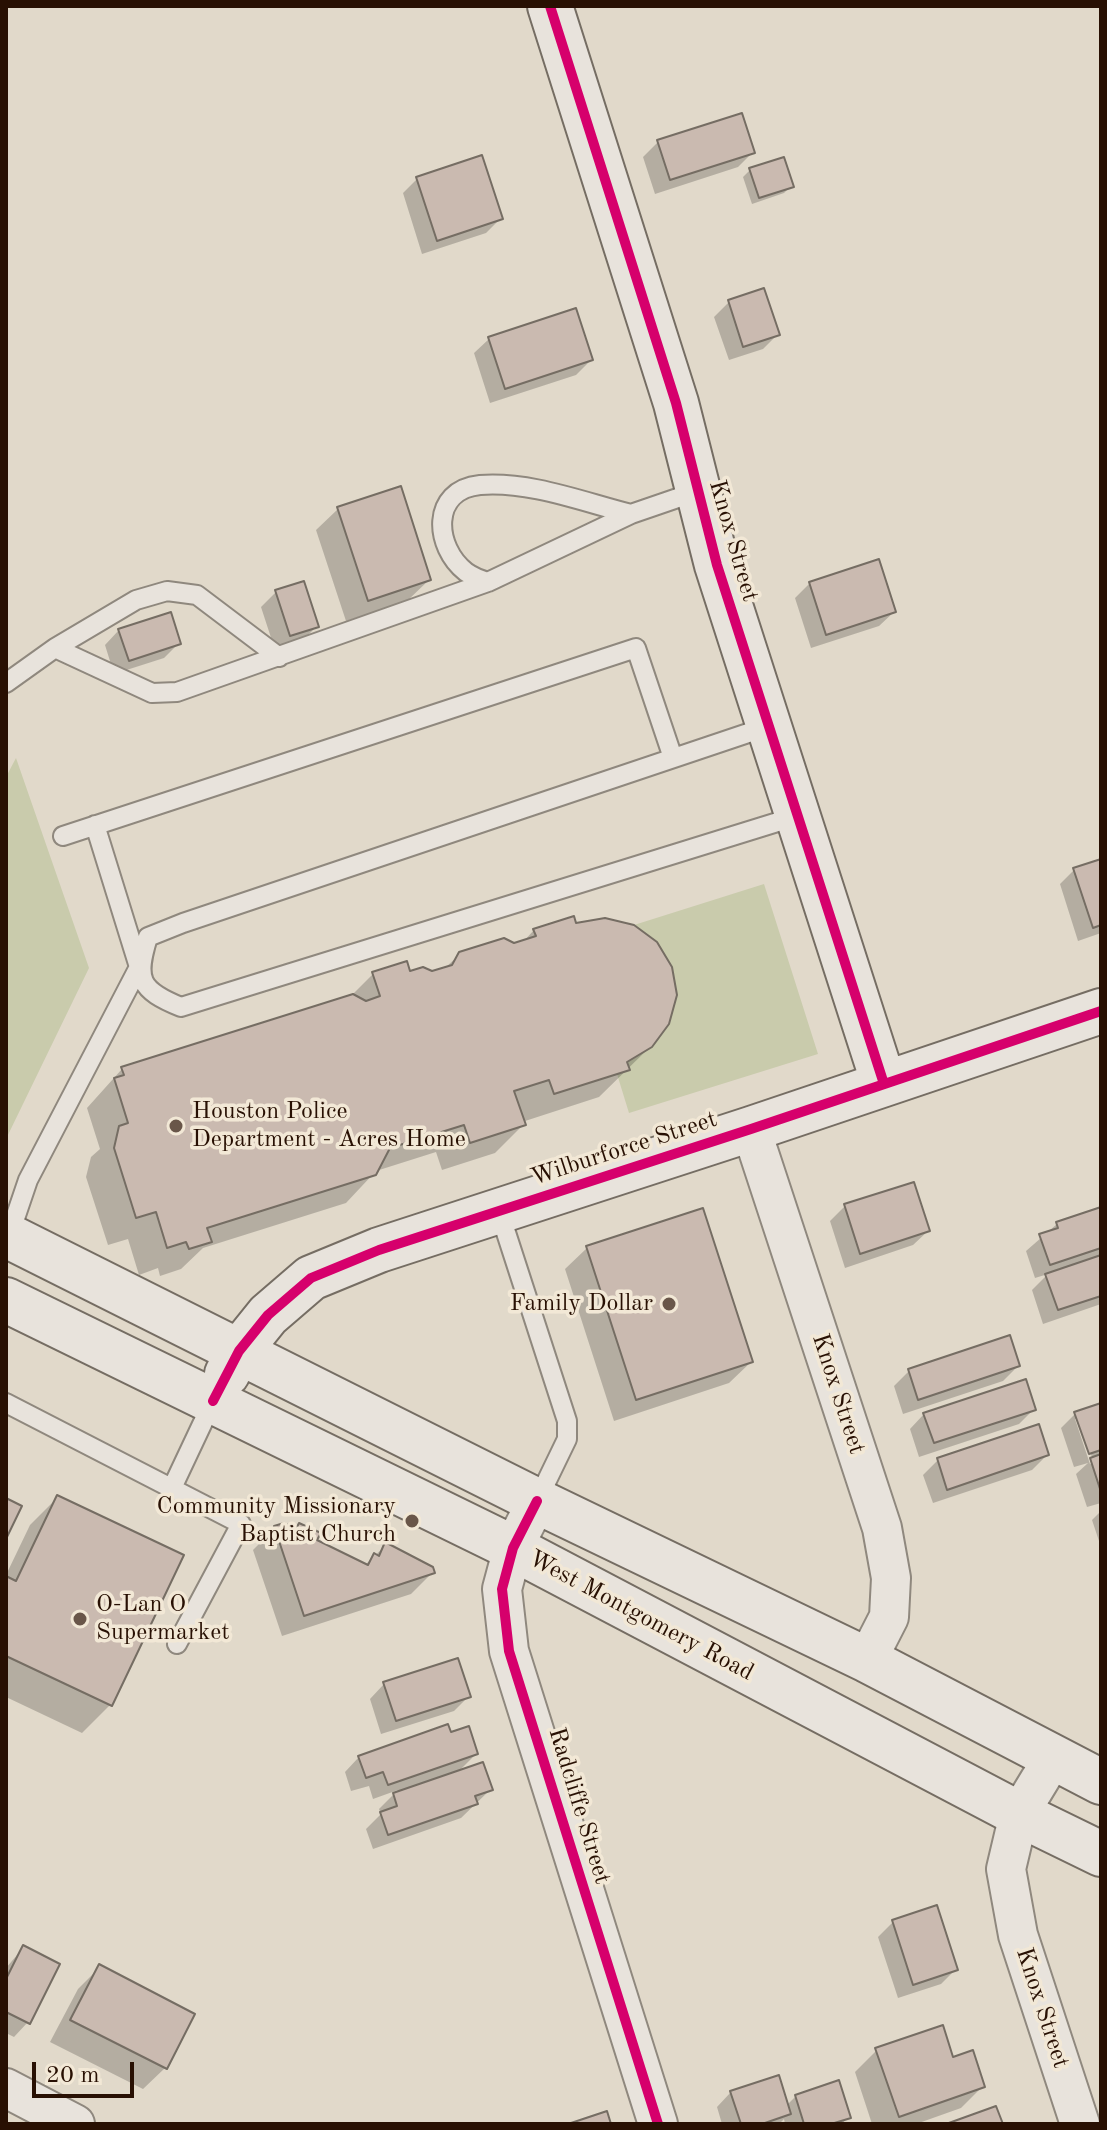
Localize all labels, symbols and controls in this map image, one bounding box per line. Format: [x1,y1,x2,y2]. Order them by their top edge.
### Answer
street label: Knox Street [702,477,764,605]
place label: Houston Police Department - Acres Home [192,1098,466,1154]
street label: Wilburforce Street [527,1105,721,1193]
marker: Houston Police Department - Acres Home [167,1117,185,1135]
place label: Family Dollar [510,1290,653,1318]
marker: Family Dollar [660,1295,678,1313]
street label: Knox Street [805,1330,871,1458]
place label: Community Missionary Baptist Church [157,1493,396,1549]
marker: Community Missionary Baptist Church [403,1512,421,1530]
street label: West Montgomery Road [523,1544,759,1688]
place label: O-Lan O Supermarket [96,1591,230,1647]
marker: O-Lan O Supermarket [71,1610,89,1628]
street label: Radcliffe Street [542,1724,616,1888]
street label: Knox Street [1009,1944,1075,2072]
scale bar [36,2046,138,2096]
text: 20 m [46,2064,100,2088]

